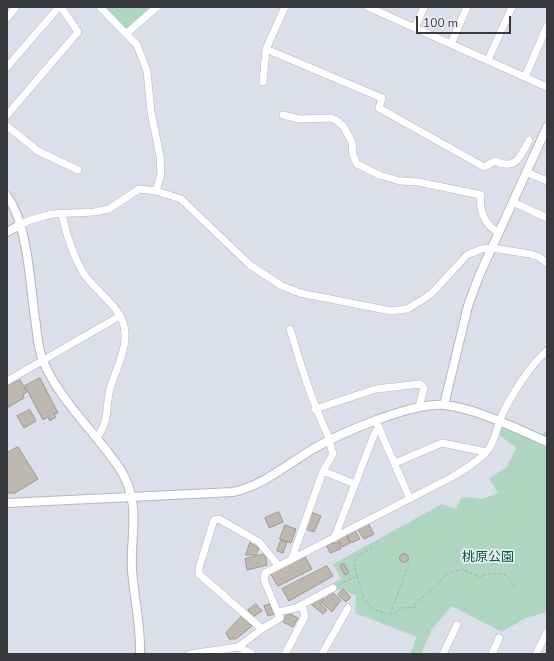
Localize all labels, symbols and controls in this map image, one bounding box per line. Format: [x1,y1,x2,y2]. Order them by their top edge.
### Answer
scale bar [418,8,513,34]
text: 100 m [423,15,458,31]
park label: 桃原公園 [462,550,514,566]

